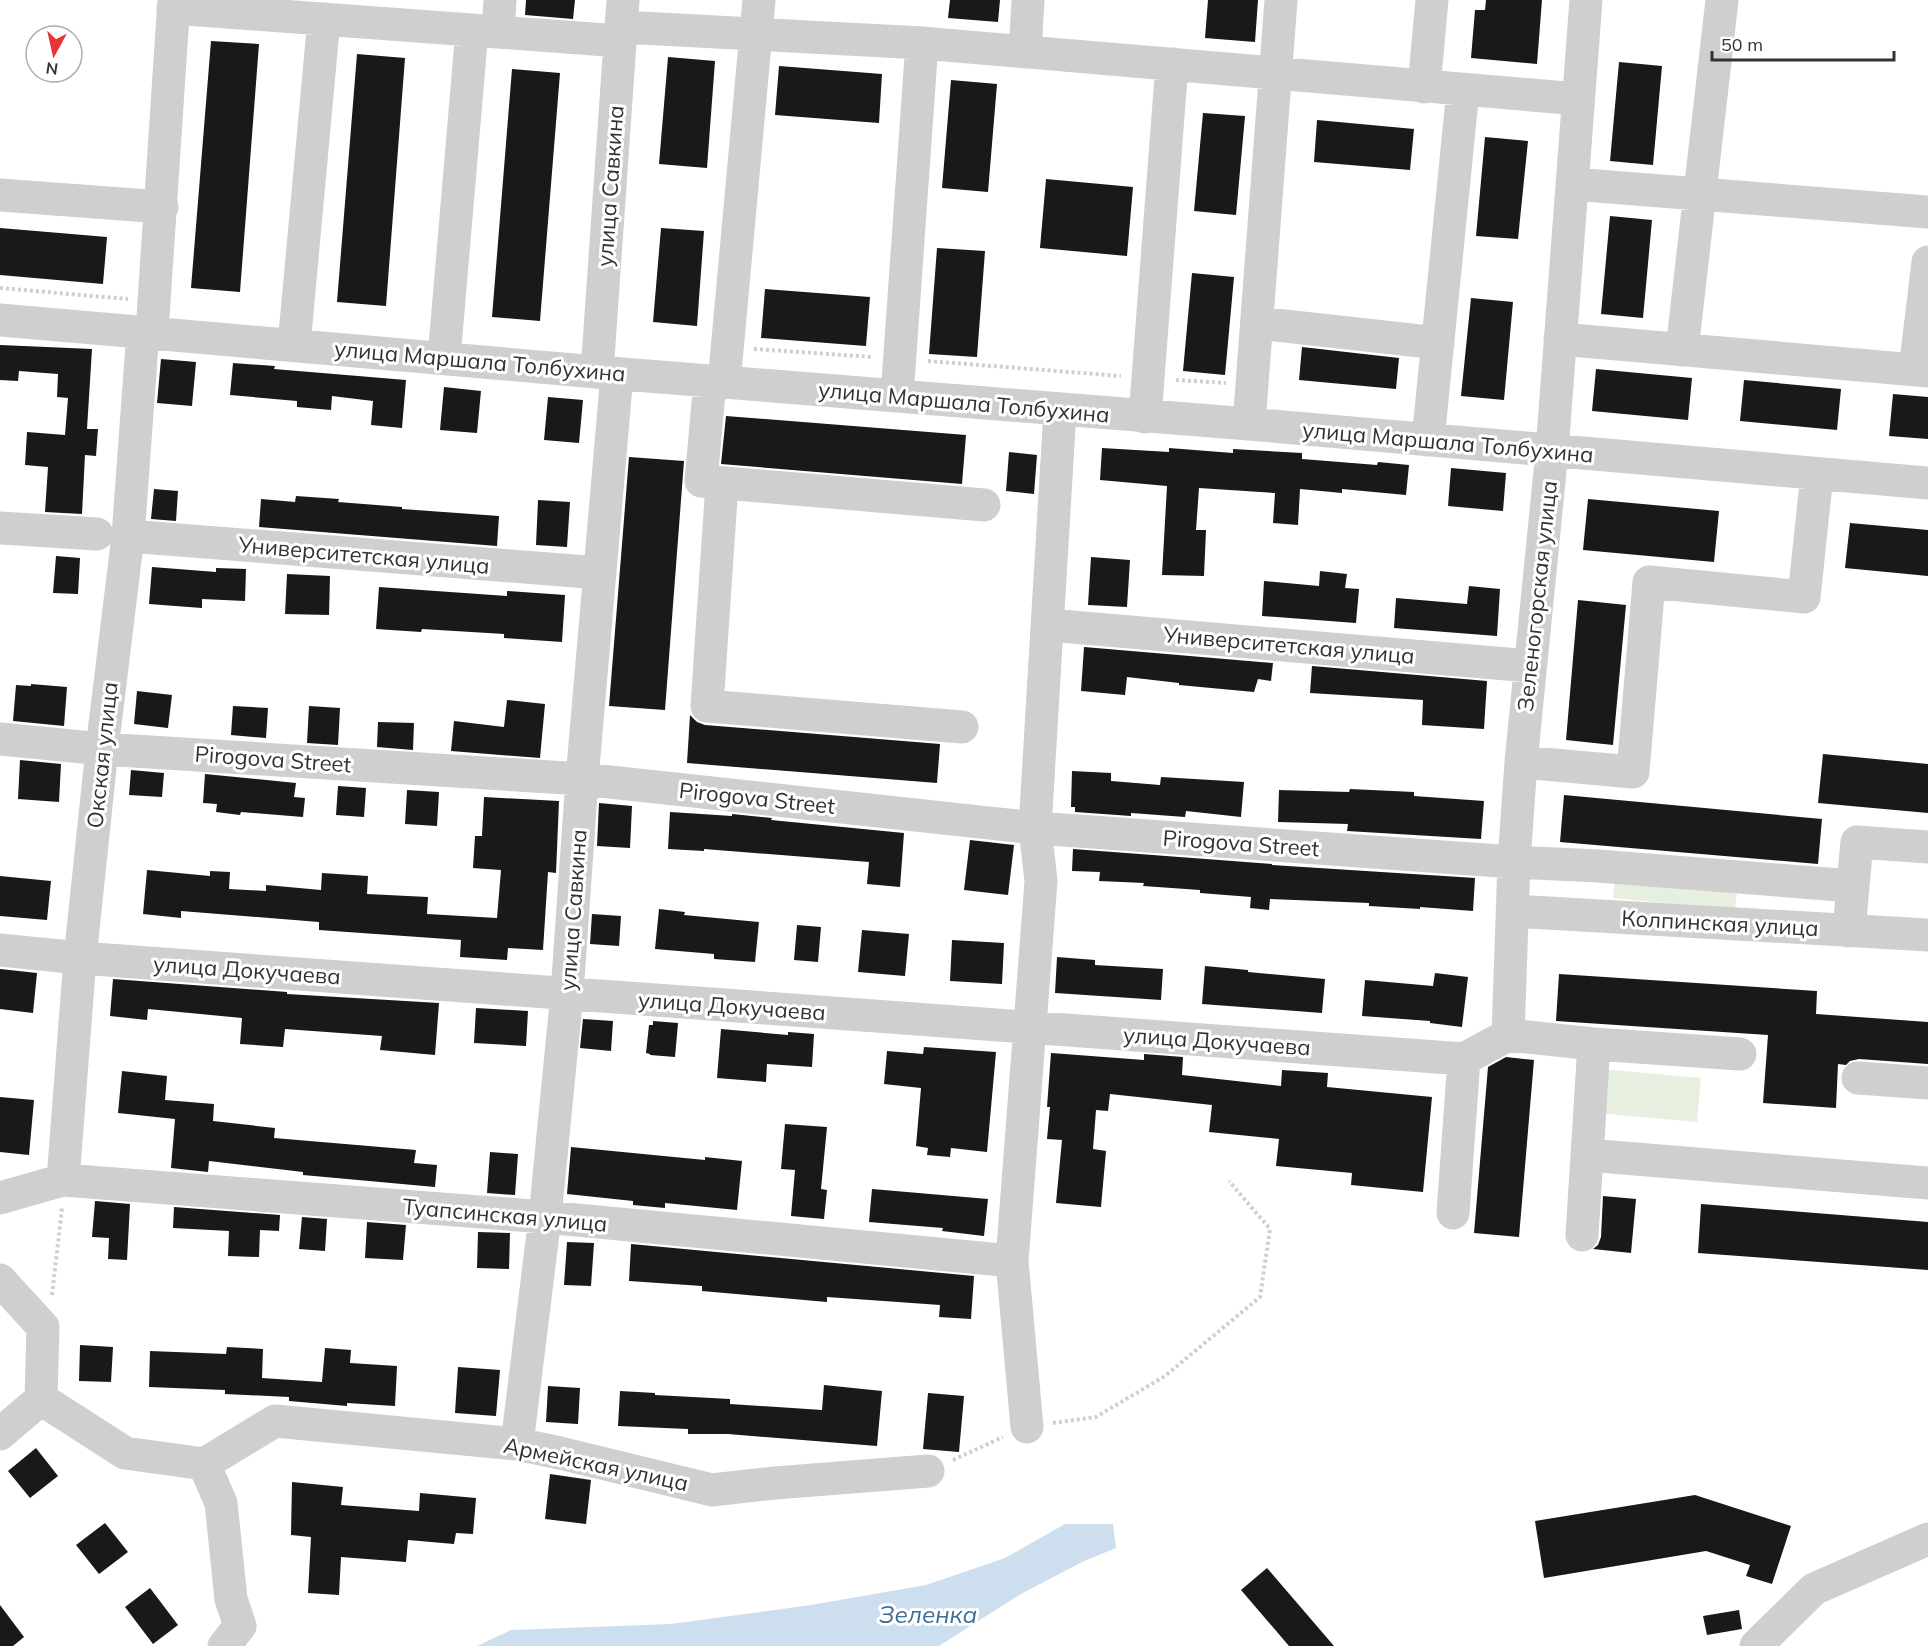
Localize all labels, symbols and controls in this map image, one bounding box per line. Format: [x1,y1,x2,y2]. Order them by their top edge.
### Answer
north arrow [24,24,84,84]
scale bar [1712,24,1894,62]
text: 50 m [1721,33,1763,56]
text: N [45,58,59,80]
street label: улица Савкина [590,104,630,268]
street label: улица Маршала Толбухина [333,334,627,388]
street label: улица Маршала Толбухина [817,375,1111,429]
street label: улица Маршала Толбухина [1301,415,1595,469]
street label: Зеленогорская улица [1511,479,1563,713]
street label: Университетская улица [236,530,491,580]
street label: Университетская улица [1161,620,1416,670]
street label: Окская улица [80,680,124,830]
street label: Pirogova Street [194,740,353,778]
street label: Pirogova Street [678,776,837,820]
street label: Pirogova Street [1162,824,1321,862]
street label: улица Савкина [553,828,593,992]
street label: Колпинская улица [1621,904,1819,942]
street label: улица Докучаева [152,949,342,991]
street label: улица Докучаева [637,985,827,1027]
street label: улица Докучаева [1122,1020,1312,1062]
street label: Туапсинская улица [401,1192,609,1238]
street label: Армейская улица [501,1431,691,1497]
water label: Зеленка [879,1599,977,1629]

